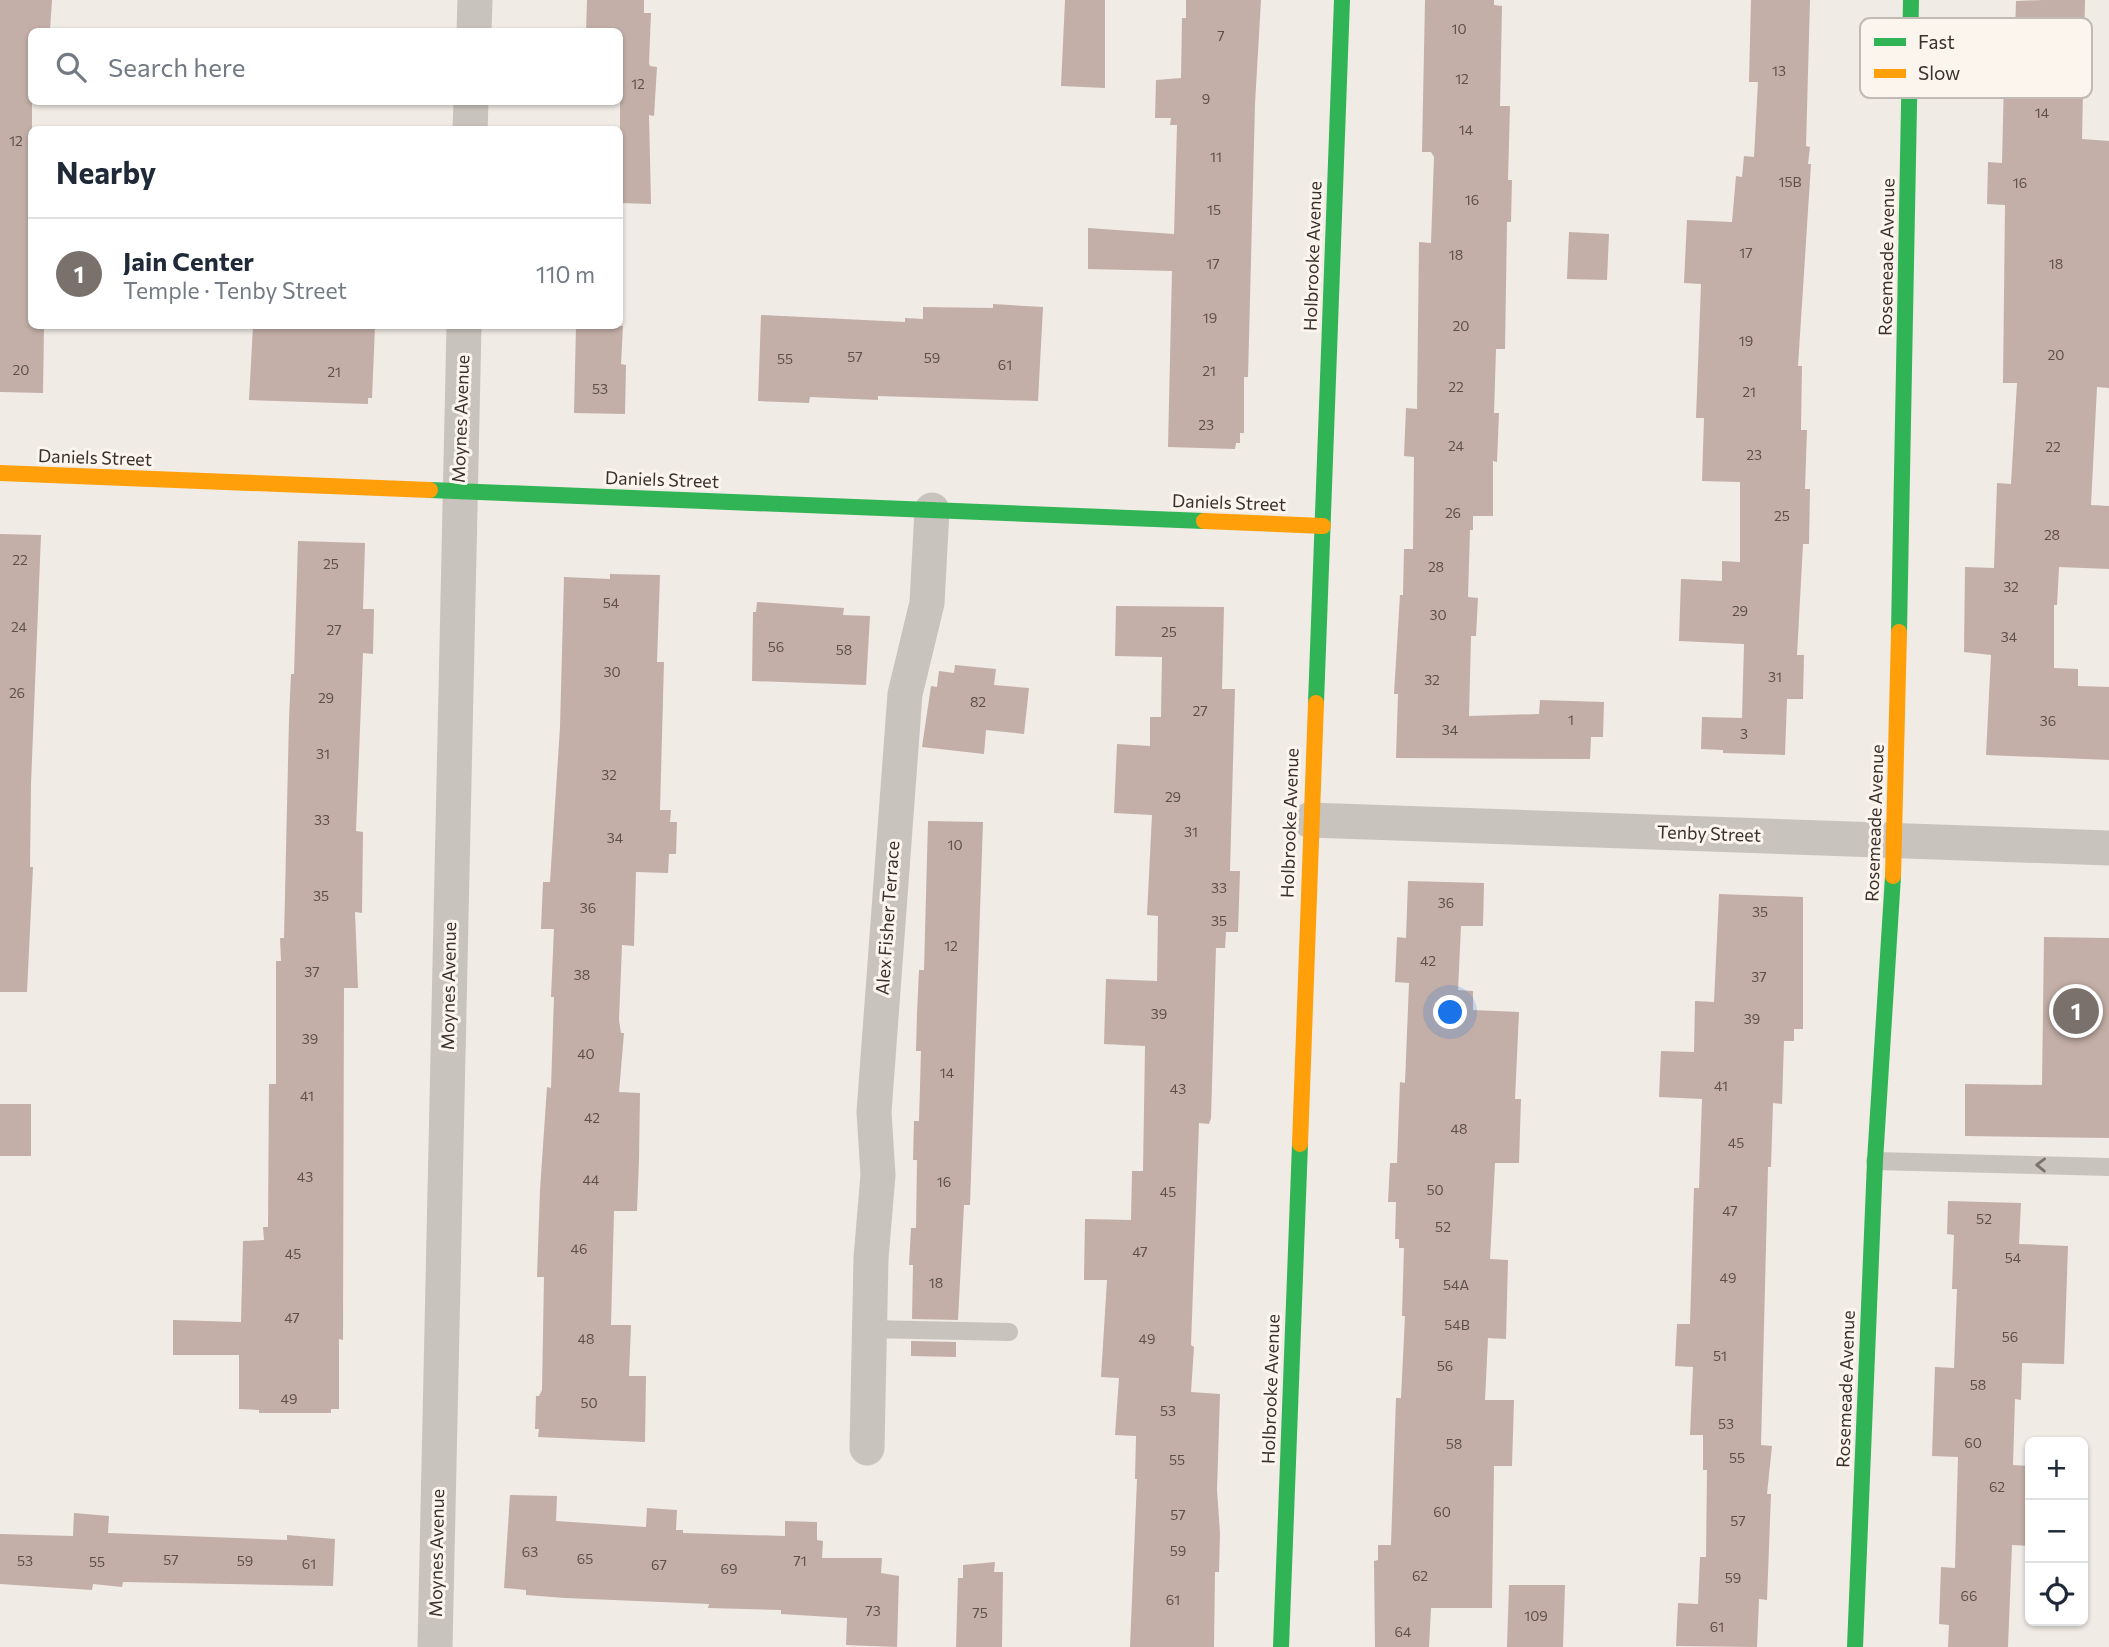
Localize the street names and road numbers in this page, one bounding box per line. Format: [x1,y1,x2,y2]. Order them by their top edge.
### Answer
street label: Rosemeade Avenue [1874,178,1898,336]
street label: Holbrooke Avenue [1298,181,1326,331]
street label: Moynes Avenue [447,354,473,484]
street label: Daniels Street [38,444,152,470]
street label: Daniels Street [605,466,719,492]
street label: Daniels Street [1172,489,1286,515]
street label: Rosemeade Avenue [1860,744,1888,902]
street label: Holbrooke Avenue [1275,748,1303,898]
street label: Tenby Street [1657,820,1761,846]
street label: Alex Fisher Terrace [871,840,903,996]
street label: Moynes Avenue [436,922,460,1050]
street label: Rosemeade Avenue [1831,1310,1859,1468]
street label: Holbrooke Avenue [1256,1314,1284,1464]
street label: Moynes Avenue [424,1489,448,1617]

